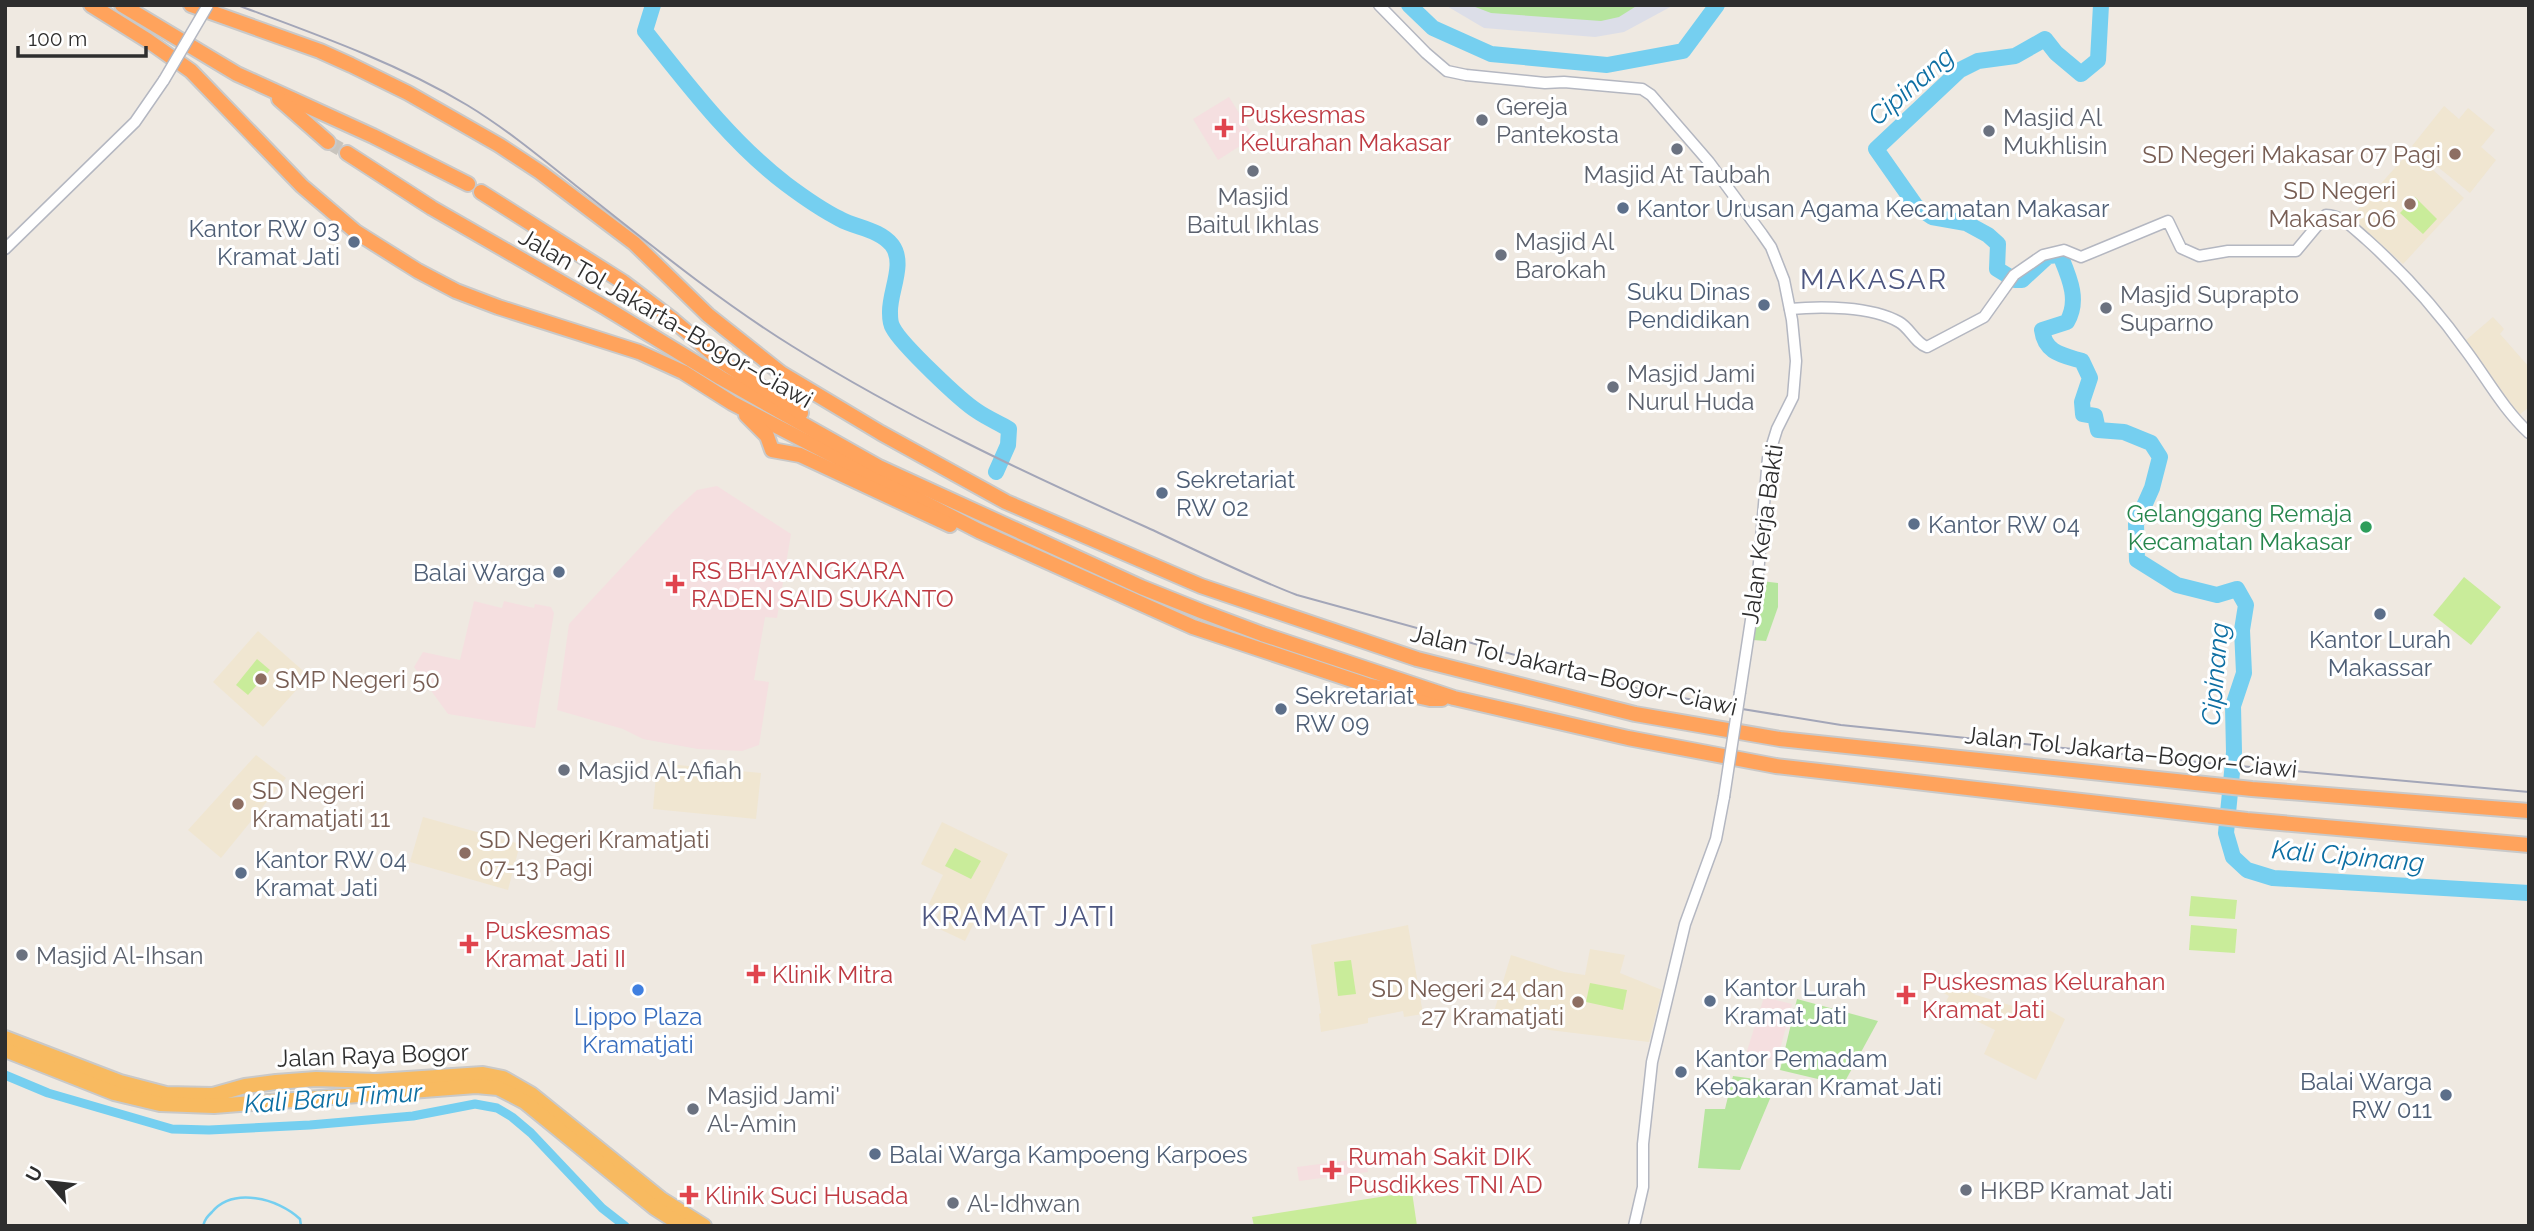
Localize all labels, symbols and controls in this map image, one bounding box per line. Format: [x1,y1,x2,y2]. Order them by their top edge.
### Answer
scale bar [18,14,145,58]
text: 100 m [28,26,87,51]
water label: Cipinang [1862,41,1960,131]
place label: Gereja Pantekosta [1496,92,1619,149]
place label: Puskesmas Kelurahan Makasar [1240,100,1452,157]
place label: Masjid Al Mukhlisin [2003,103,2108,160]
marker: Gereja Pantekosta [1474,112,1490,128]
marker: Puskesmas Kelurahan Makasar [1214,118,1234,138]
marker: Masjid Al Mukhlisin [1981,123,1997,139]
place label: SD Negeri Makasar 07 Pagi [2142,140,2441,169]
marker: Masjid At Taubah [1669,141,1685,157]
marker: SD Negeri Makasar 07 Pagi [2447,146,2463,162]
place label: Masjid At Taubah [1583,160,1771,189]
marker: Masjid Baitul Ikhlas [1245,163,1261,179]
place label: SD Negeri Makasar 06 [2268,176,2396,233]
place label: Masjid Baitul Ikhlas [1187,182,1319,239]
place label: Kantor Urusan Agama Kecamatan Makasar [1637,194,2110,223]
marker: SD Negeri Makasar 06 [2402,196,2418,212]
marker: Kantor Urusan Agama Kecamatan Makasar [1615,200,1631,216]
place label: Kantor RW 03 Kramat Jati [188,214,340,271]
street label: Jalan Tol Jakarta–Bogor–Ciawi [514,222,818,414]
place label: Masjid Al Barokah [1515,227,1615,284]
marker: Kantor RW 03 Kramat Jati [346,234,362,250]
marker: Masjid Al Barokah [1493,247,1509,263]
district label: MAKASAR [1800,263,1948,296]
place label: Suku Dinas Pendidikan [1627,277,1750,334]
place label: Masjid Suprapto Suparno [2120,280,2299,337]
marker: Suku Dinas Pendidikan [1756,297,1772,313]
marker: Masjid Suprapto Suparno [2098,300,2114,316]
place label: Masjid Jami Nurul Huda [1627,359,1755,416]
marker: Masjid Jami Nurul Huda [1605,379,1621,395]
street label: Jalan Kerja Bakti [1735,442,1789,626]
place label: Sekretariat RW 02 [1176,465,1295,522]
marker: Sekretariat RW 02 [1154,485,1170,501]
place label: Gelanggang Remaja Kecamatan Makasar [2126,499,2353,556]
place label: Kantor RW 04 [1928,510,2080,539]
marker: Kantor RW 04 [1906,516,1922,532]
marker: Gelanggang Remaja Kecamatan Makasar [2358,519,2374,535]
place label: RS BHAYANGKARA RADEN SAID SUKANTO [691,556,954,613]
place label: Balai Warga [413,558,545,587]
marker: Balai Warga [551,564,567,580]
marker: RS BHAYANGKARA RADEN SAID SUKANTO [665,574,685,594]
marker: Kantor Lurah Makassar [2372,606,2388,622]
street label: Jalan Tol Jakarta–Bogor–Ciawi [1408,618,1740,722]
water label: Cipinang [2196,621,2234,727]
place label: Kantor Lurah Makassar [2309,625,2451,682]
place label: SMP Negeri 50 [275,665,440,694]
marker: SMP Negeri 50 [253,671,269,687]
place label: Sekretariat RW 09 [1295,681,1414,738]
marker: Sekretariat RW 09 [1273,701,1289,717]
street label: Jalan Tol Jakarta–Bogor–Ciawi [1963,720,2299,784]
place label: Masjid Al-Afiah [578,756,742,785]
marker: Masjid Al-Afiah [556,762,572,778]
place label: SD Negeri Kramatjati 11 [252,776,390,833]
marker: SD Negeri Kramatjati 11 [230,796,246,812]
place label: SD Negeri Kramatjati 07-13 Pagi [479,825,710,882]
water label: Kali Cipinang [2270,834,2426,878]
place label: Kantor RW 04 Kramat Jati [255,845,407,902]
marker: SD Negeri Kramatjati 07-13 Pagi [457,845,473,861]
marker: Kantor RW 04 Kramat Jati [233,865,249,881]
district label: KRAMAT JATI [921,900,1117,933]
place label: Puskesmas Kramat Jati II [485,916,626,973]
marker: Puskesmas Kramat Jati II [459,934,479,954]
place label: Masjid Al-Ihsan [36,941,204,970]
marker: Masjid Al-Ihsan [14,947,30,963]
place label: Klinik Mitra [772,960,893,989]
marker: Klinik Mitra [746,964,766,984]
place label: Puskesmas Kelurahan Kramat Jati [1922,967,2165,1024]
place label: Kantor Lurah Kramat Jati [1724,973,1866,1030]
place label: SD Negeri 24 dan 27 Kramatjati [1371,974,1564,1031]
marker: Lippo Plaza Kramatjati [630,982,646,998]
marker: Puskesmas Kelurahan Kramat Jati [1896,985,1916,1005]
marker: Kantor Lurah Kramat Jati [1702,993,1718,1009]
marker: SD Negeri 24 dan 27 Kramatjati [1570,994,1586,1010]
place label: Lippo Plaza Kramatjati [574,1002,702,1059]
street label: Jalan Raya Bogor [277,1037,470,1073]
place label: Kantor Pemadam Kebakaran Kramat Jati [1695,1044,1942,1101]
marker: Kantor Pemadam Kebakaran Kramat Jati [1673,1064,1689,1080]
place label: Balai Warga RW 011 [2300,1067,2432,1124]
water label: Kali Baru Timur [243,1077,424,1119]
place label: Masjid Jami' Al-Amin [707,1081,840,1138]
marker: Balai Warga RW 011 [2438,1087,2454,1103]
marker: Masjid Jami' Al-Amin [685,1101,701,1117]
place label: Balai Warga Kampoeng Karpoes [889,1140,1248,1169]
place label: Rumah Sakit DIK Pusdikkes TNI AD [1348,1142,1543,1199]
marker: Balai Warga Kampoeng Karpoes [867,1146,883,1162]
north arrow [14,1147,84,1217]
marker: Rumah Sakit DIK Pusdikkes TNI AD [1322,1160,1342,1180]
text: U [21,1163,47,1185]
place label: HKBP Kramat Jati [1980,1176,2173,1205]
place label: Klinik Suci Husada [705,1181,908,1210]
marker: HKBP Kramat Jati [1958,1182,1974,1198]
marker: Klinik Suci Husada [679,1185,699,1205]
place label: Al-Idhwan [967,1189,1080,1218]
marker: Al-Idhwan [945,1195,961,1211]

